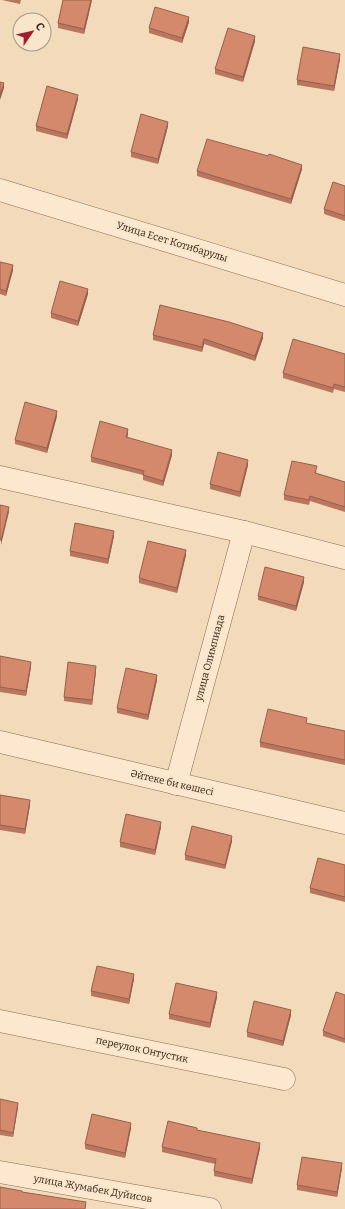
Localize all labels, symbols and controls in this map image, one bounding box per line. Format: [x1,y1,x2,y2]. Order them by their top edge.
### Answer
north arrow [12,12,52,52]
text: С [33,20,47,33]
street label: Улица Есет Котибарулы [115,218,229,265]
street label: улица Олимпиада [192,613,227,704]
street label: Әйтеке би көшесі [129,767,215,798]
street label: переулок Онтустик [95,1034,190,1066]
street label: улица Жумабек Дуйисов [32,1171,154,1205]

